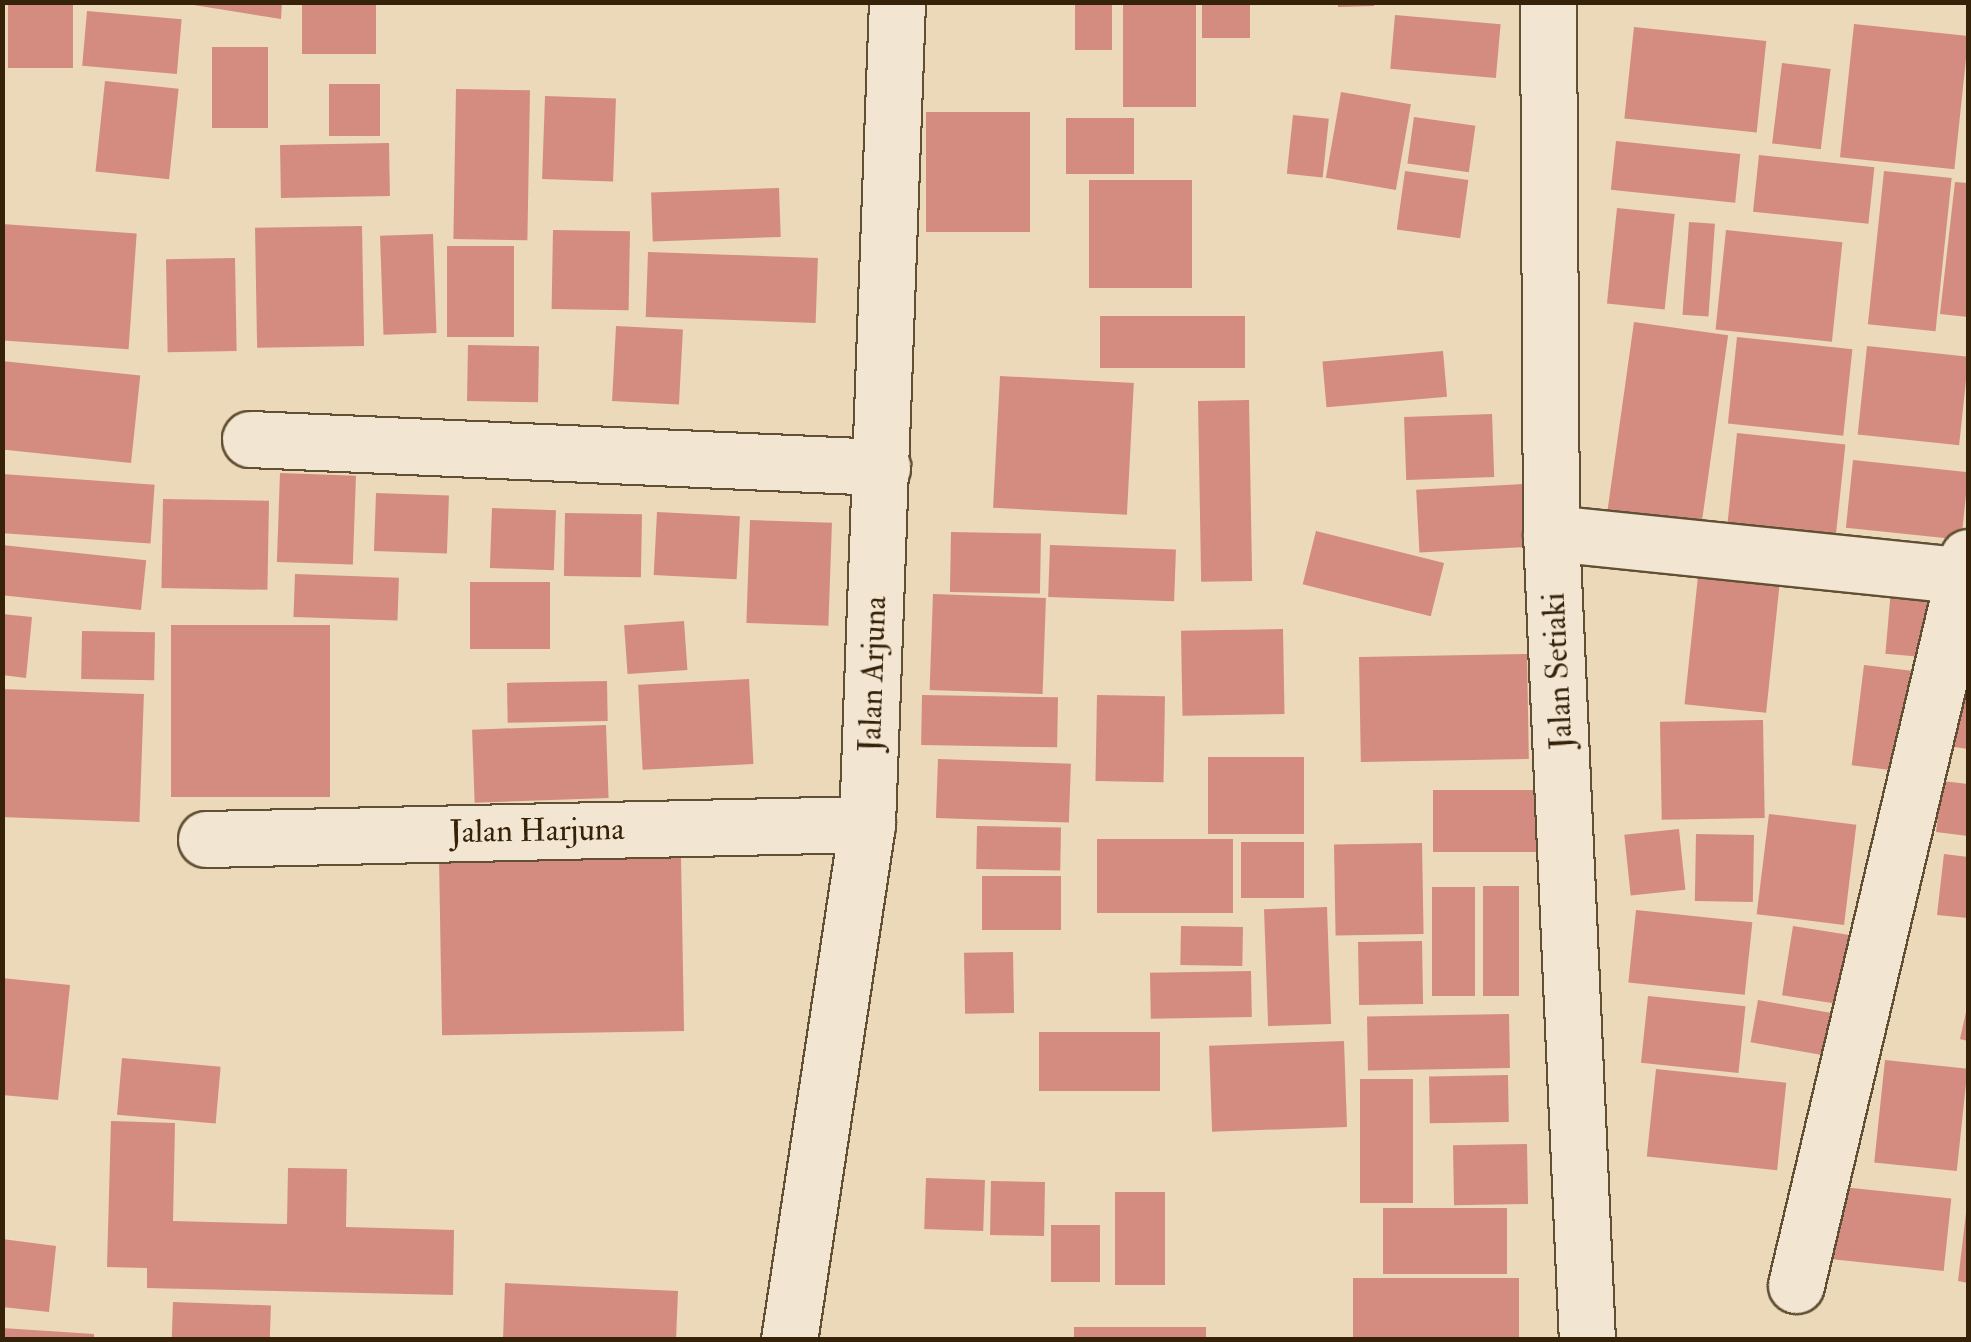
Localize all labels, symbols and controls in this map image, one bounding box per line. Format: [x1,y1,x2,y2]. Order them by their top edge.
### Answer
street label: Jalan Setiaki [1535,592,1581,750]
street label: Jalan Arjuna [851,595,895,753]
street label: Jalan Harjuna [449,810,625,852]

